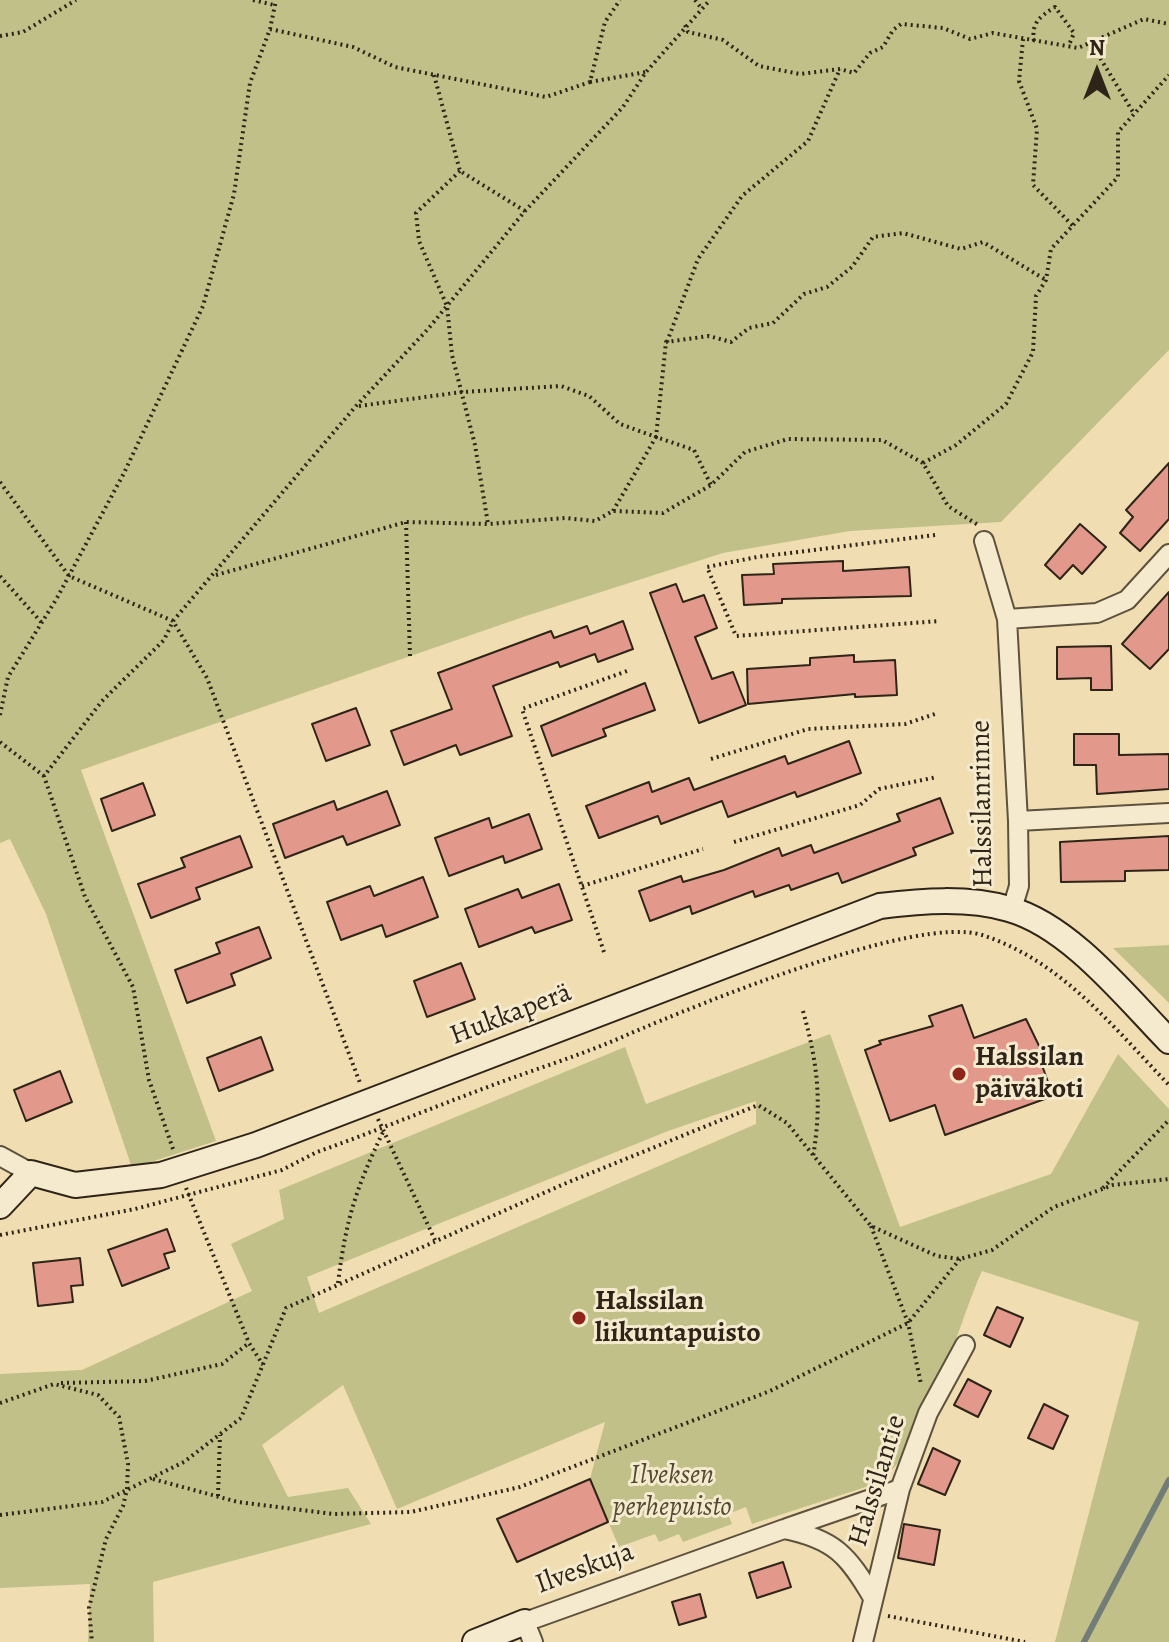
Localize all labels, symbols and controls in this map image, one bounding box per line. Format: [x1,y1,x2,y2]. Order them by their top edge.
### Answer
north arrow [1057,32,1137,112]
text: N [1089,33,1105,63]
street label: Halssilanrinne [965,720,1001,888]
street label: Hukkaperä [446,976,576,1054]
place label: Halssilan päiväkoti [975,1041,1084,1107]
marker: Halssilan päiväkoti [950,1065,968,1083]
place label: Halssilan liikuntapuisto [595,1285,761,1351]
marker: Halssilan liikuntapuisto [570,1309,588,1327]
street label: Halssilantie [842,1411,914,1551]
park label: Ilveksen perhepuisto [612,1459,732,1525]
street label: Ilveskuja [531,1536,639,1602]

